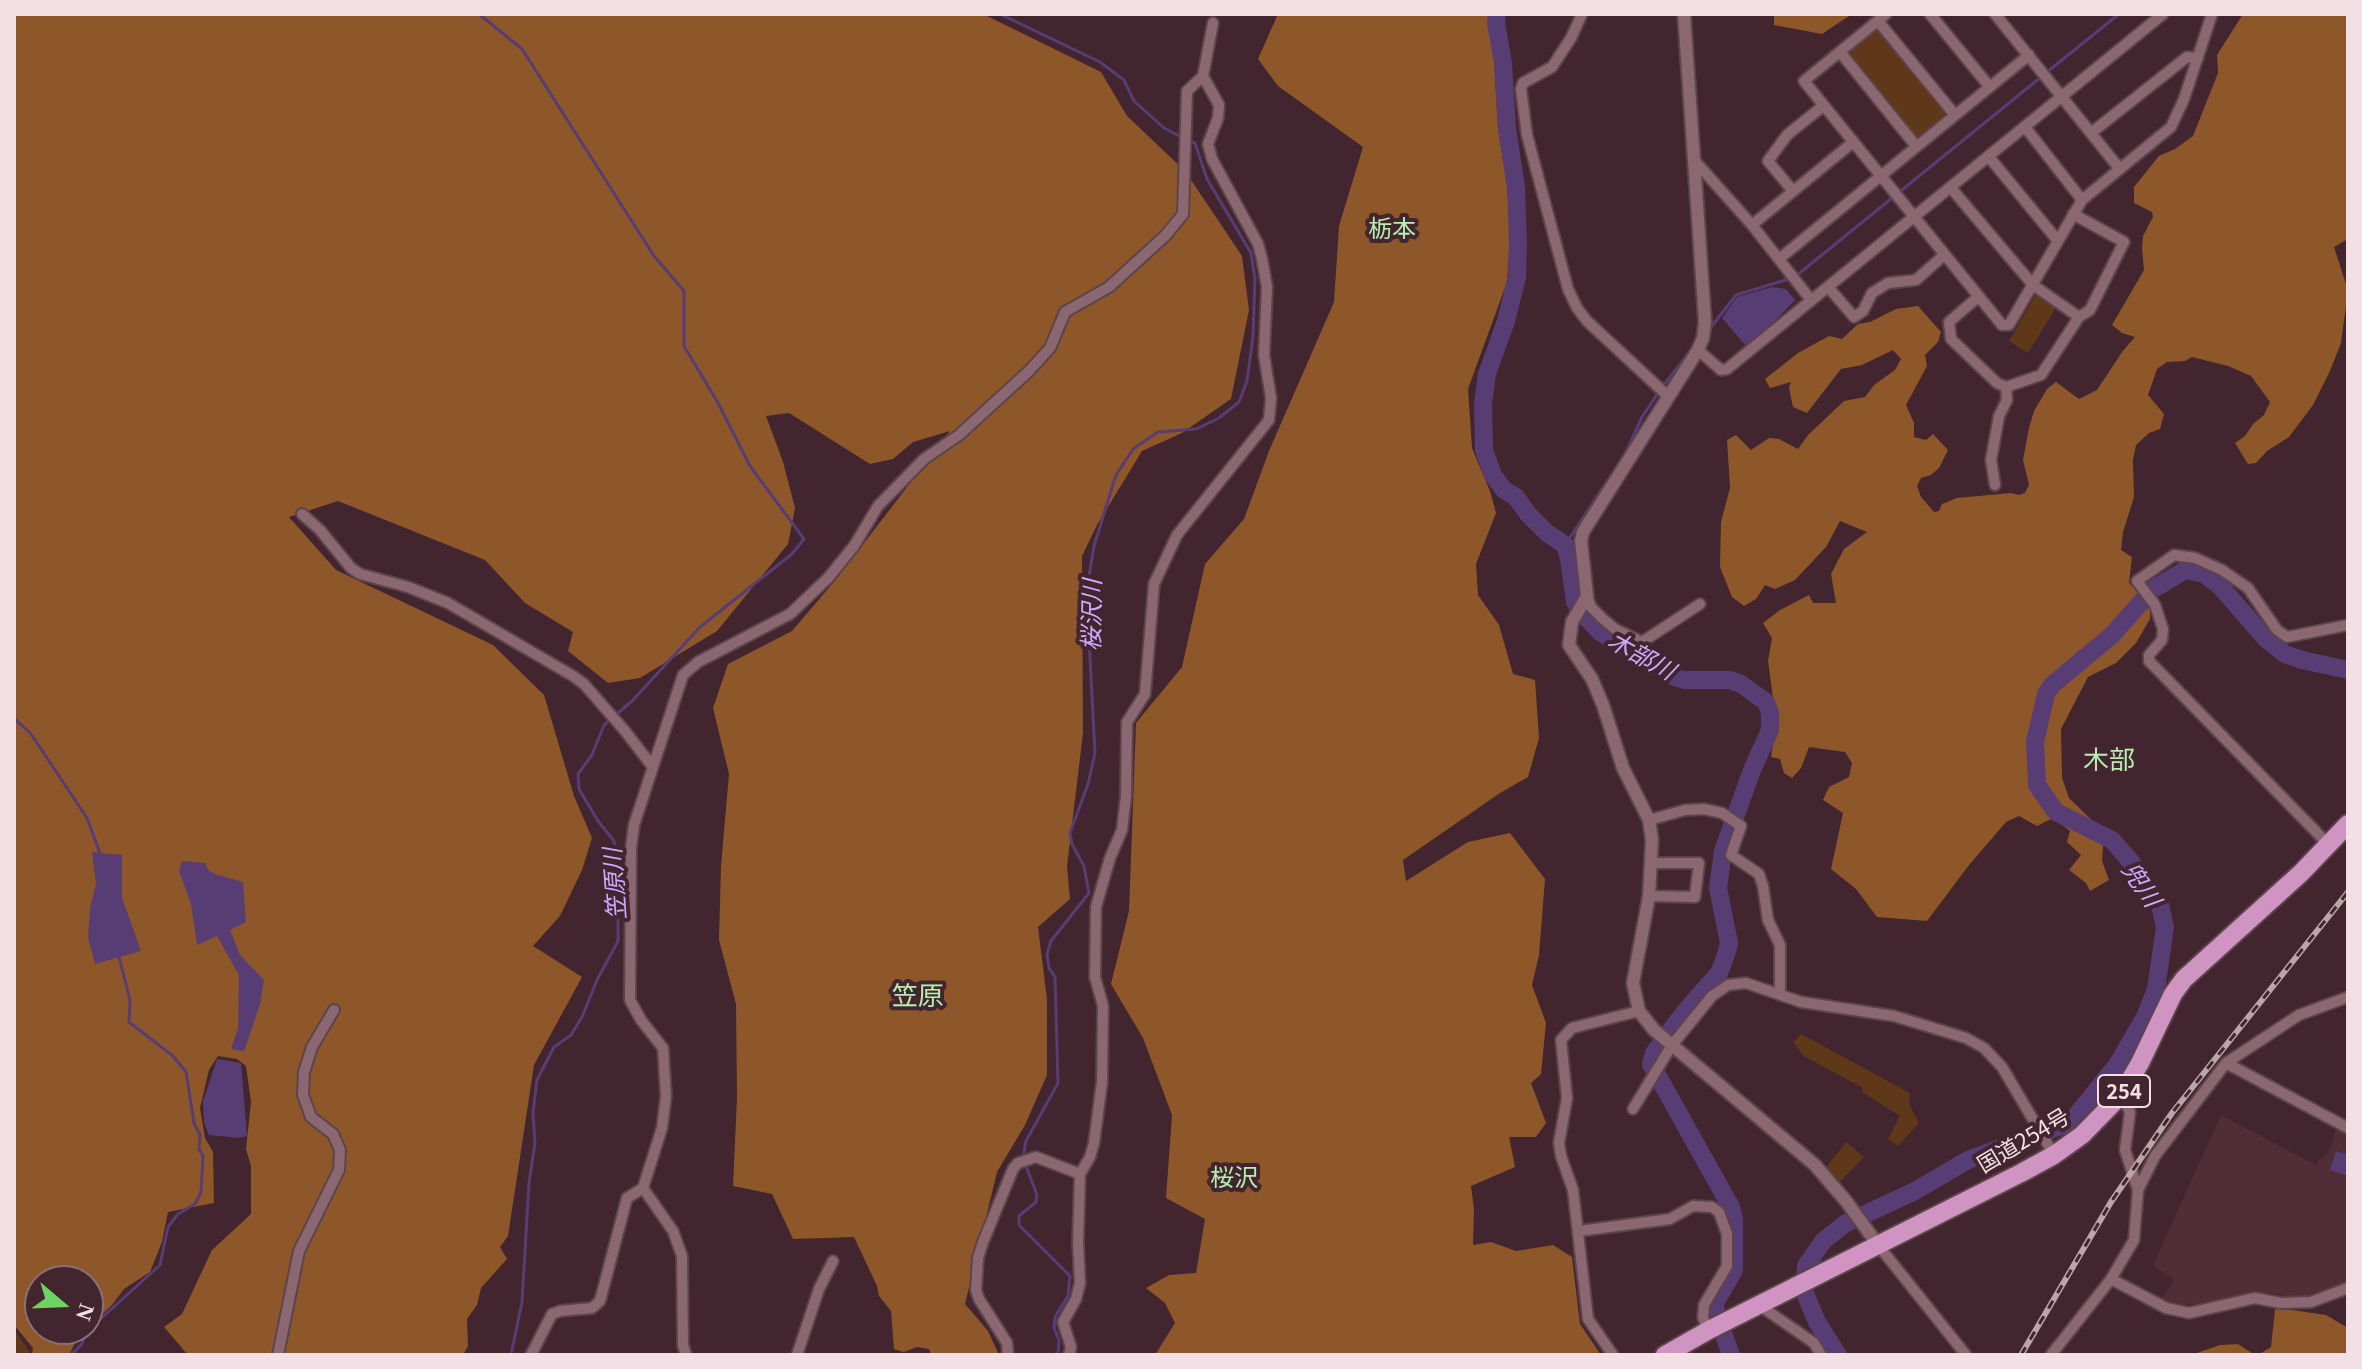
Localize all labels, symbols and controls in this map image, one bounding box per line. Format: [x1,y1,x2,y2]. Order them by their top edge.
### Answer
district label: 栃本 [1368,214,1416,242]
water label: 桜沢川 [1076,579,1106,651]
water label: 木部川 [1604,625,1680,685]
district label: 木部 [2083,743,2135,775]
water label: 笠原川 [597,847,631,921]
water label: 兜川 [2117,856,2167,912]
district label: 笠原 [892,979,944,1011]
road number: 254 [2098,1075,2150,1107]
street label: 国道254号 [1972,1102,2074,1178]
district label: 桜沢 [1210,1163,1258,1191]
north arrow [24,1265,104,1345]
text: N [71,1301,100,1324]

